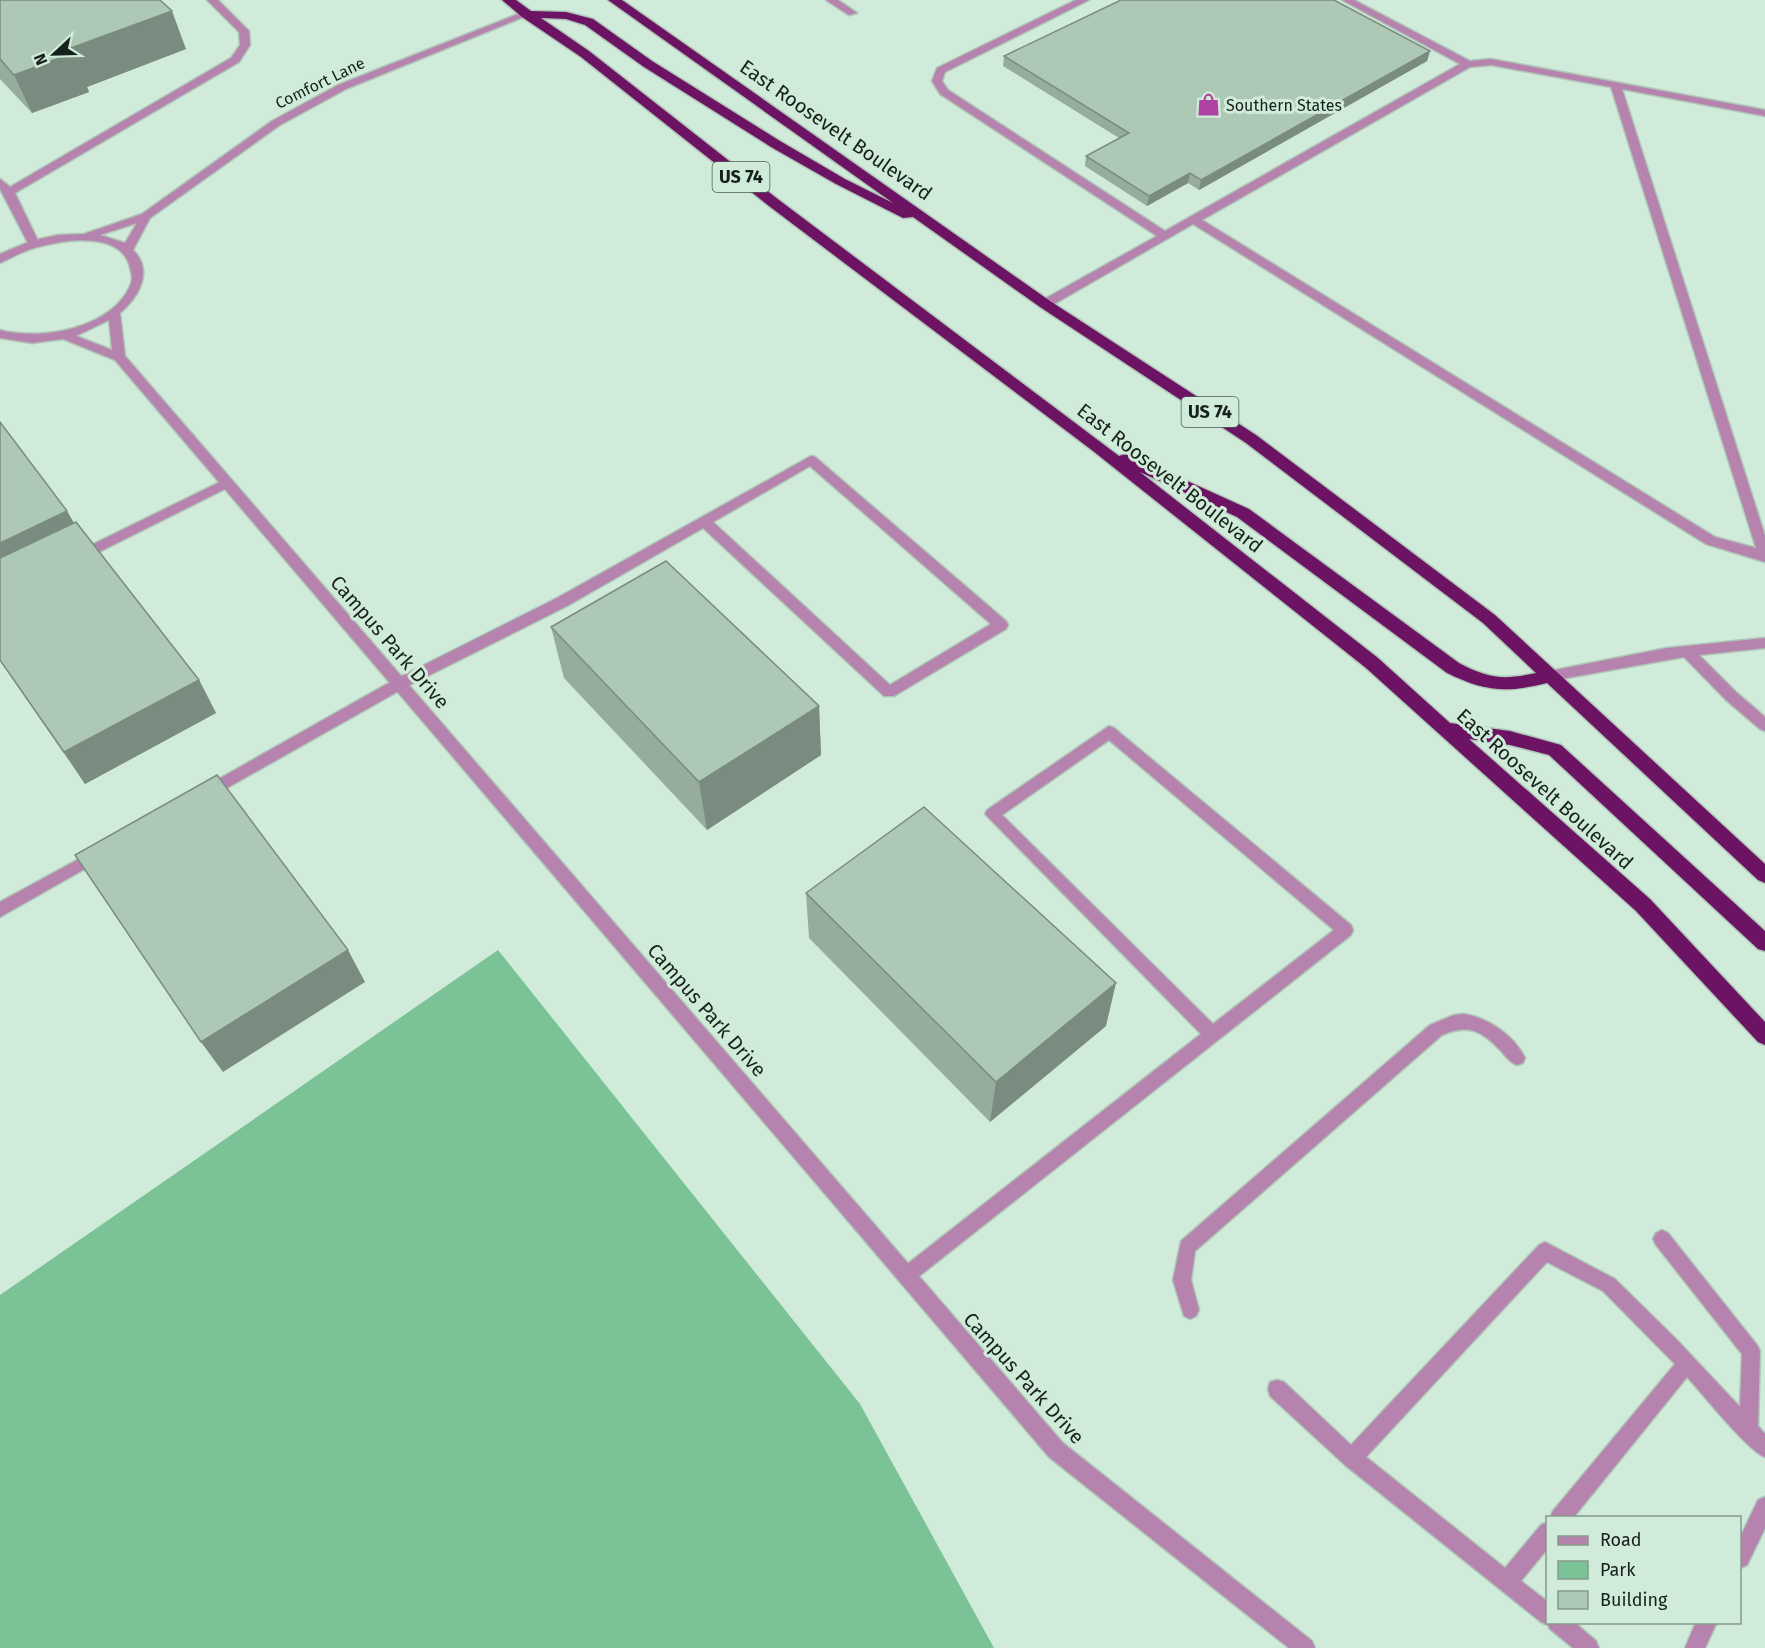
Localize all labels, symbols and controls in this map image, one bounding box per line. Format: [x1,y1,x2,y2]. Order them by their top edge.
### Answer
north arrow [24,24,84,84]
text: N [30,51,51,68]
street label: Comfort Lane [272,53,368,113]
street label: East Roosevelt Boulevard [735,55,937,205]
shop icon: Southern States [1195,92,1221,118]
place label: Southern States [1226,96,1342,115]
road number: US 74 [712,162,770,192]
road number: US 74 [1182,397,1238,427]
street label: East Roosevelt Boulevard [1072,398,1268,558]
street label: Campus Park Drive [326,570,454,714]
street label: East Roosevelt Boulevard [1452,703,1638,875]
street label: Campus Park Drive [643,938,771,1082]
street label: Campus Park Drive [959,1307,1089,1449]
legend [1546,1516,1741,1624]
text: Road [1600,1529,1642,1551]
text: Park [1600,1559,1636,1581]
text: Building [1600,1589,1668,1611]

